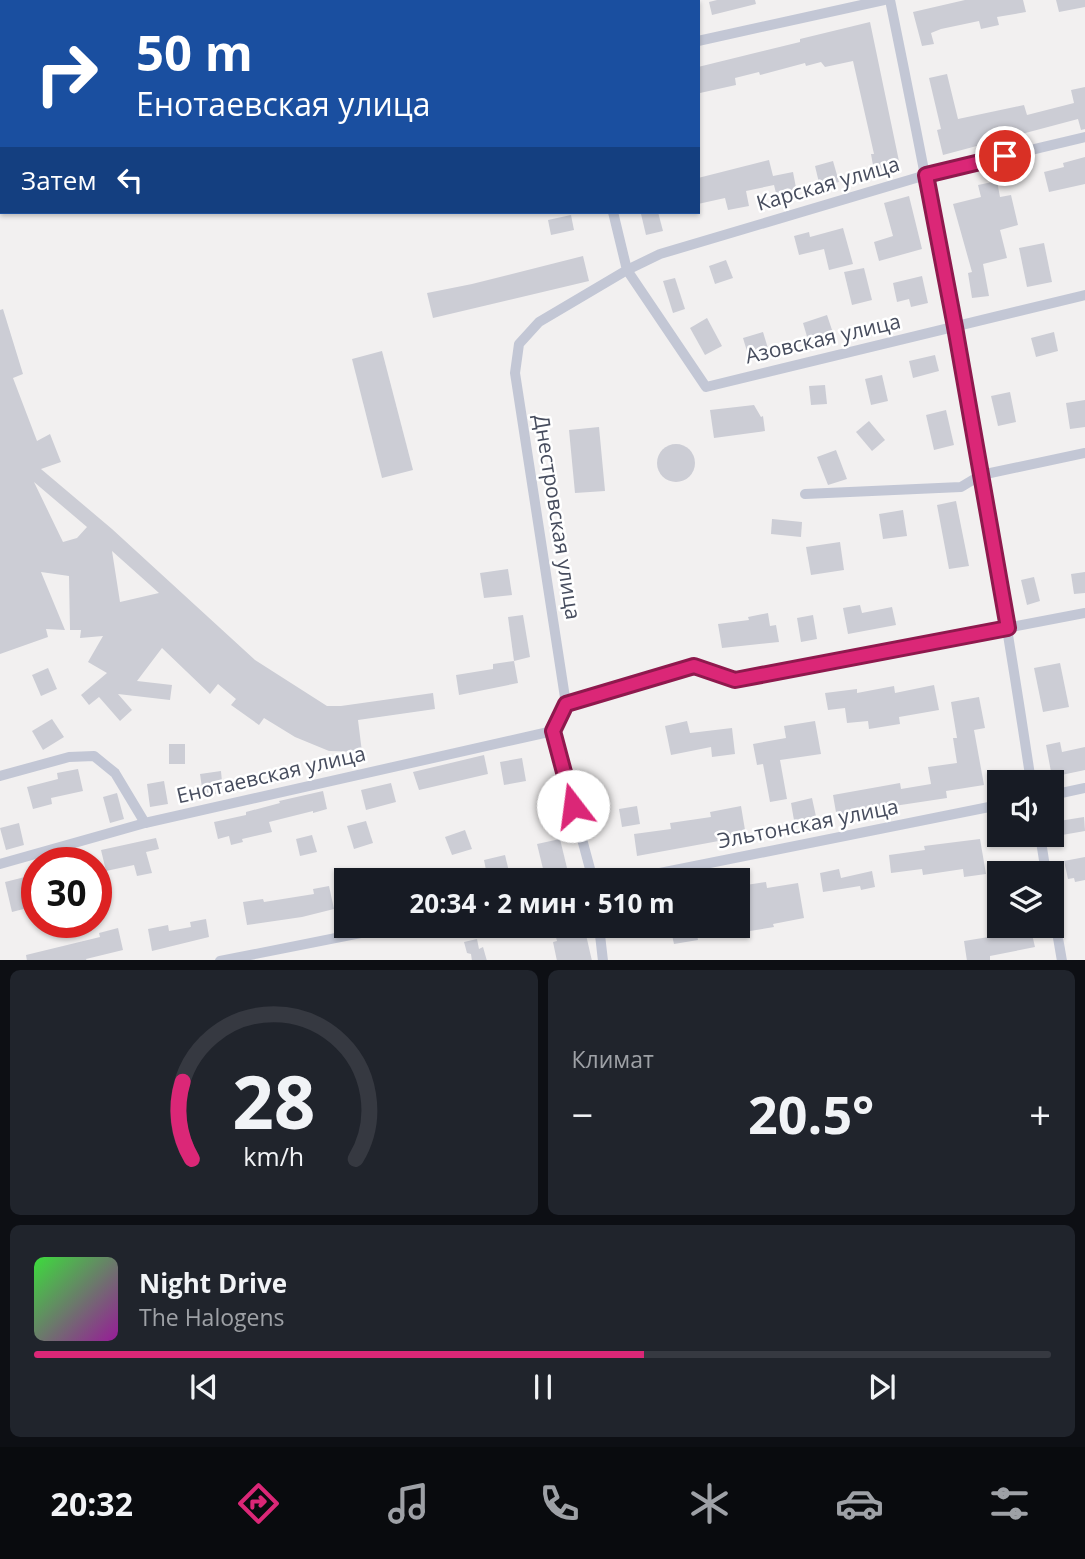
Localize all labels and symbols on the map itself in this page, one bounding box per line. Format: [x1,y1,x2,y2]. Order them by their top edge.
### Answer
pin [975,126,1035,186]
street label: Карская улица [753,149,903,217]
street label: Азовская улица [742,307,903,369]
street label: Днестровская улица [528,412,588,621]
street label: Енотаевская улица [173,739,368,809]
position arrow [536,769,610,843]
street label: Эльтонская улица [715,792,901,854]
speed limit sign: 30 [21,847,112,938]

